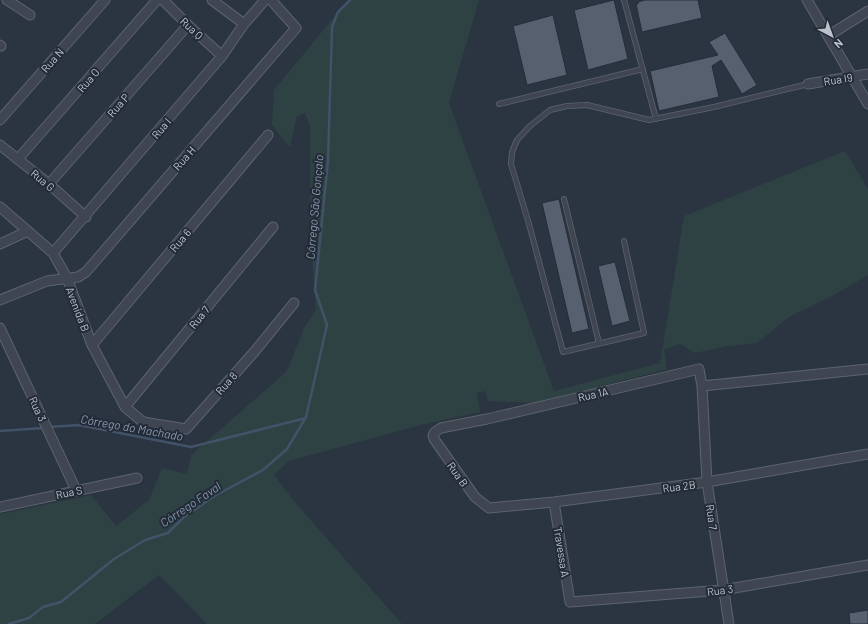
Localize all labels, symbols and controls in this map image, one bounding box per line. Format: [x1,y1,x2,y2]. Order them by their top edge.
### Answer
street label: Rua Q [178,14,206,42]
north arrow [812,16,852,56]
text: N [832,37,846,51]
street label: Rua N [38,45,66,75]
street label: Rua O [74,65,102,95]
street label: Rua I9 [823,70,854,88]
street label: Rua P [104,90,132,119]
street label: Rua I [149,115,173,141]
street label: Rua H [170,143,198,173]
water label: Córrego São Gonçalo [302,154,326,260]
street label: Rua G [28,166,58,194]
street label: Rua 6 [167,226,194,254]
street label: Avenida B [64,285,92,333]
street label: Rua 7 [186,303,212,331]
street label: Rua 8 [213,369,240,397]
street label: Rua 1A [576,384,610,404]
street label: Rua 3 [27,394,49,424]
water label: Córrego do Machado [80,411,184,443]
street label: Rua B [445,459,471,489]
water label: Córrego Faval [157,478,223,529]
street label: Rua 2B [662,478,696,494]
street label: Rua S [55,483,83,501]
street label: Rua 7 [704,503,720,531]
street label: Travessa A [552,526,572,578]
street label: Rua 3 [706,582,734,598]

